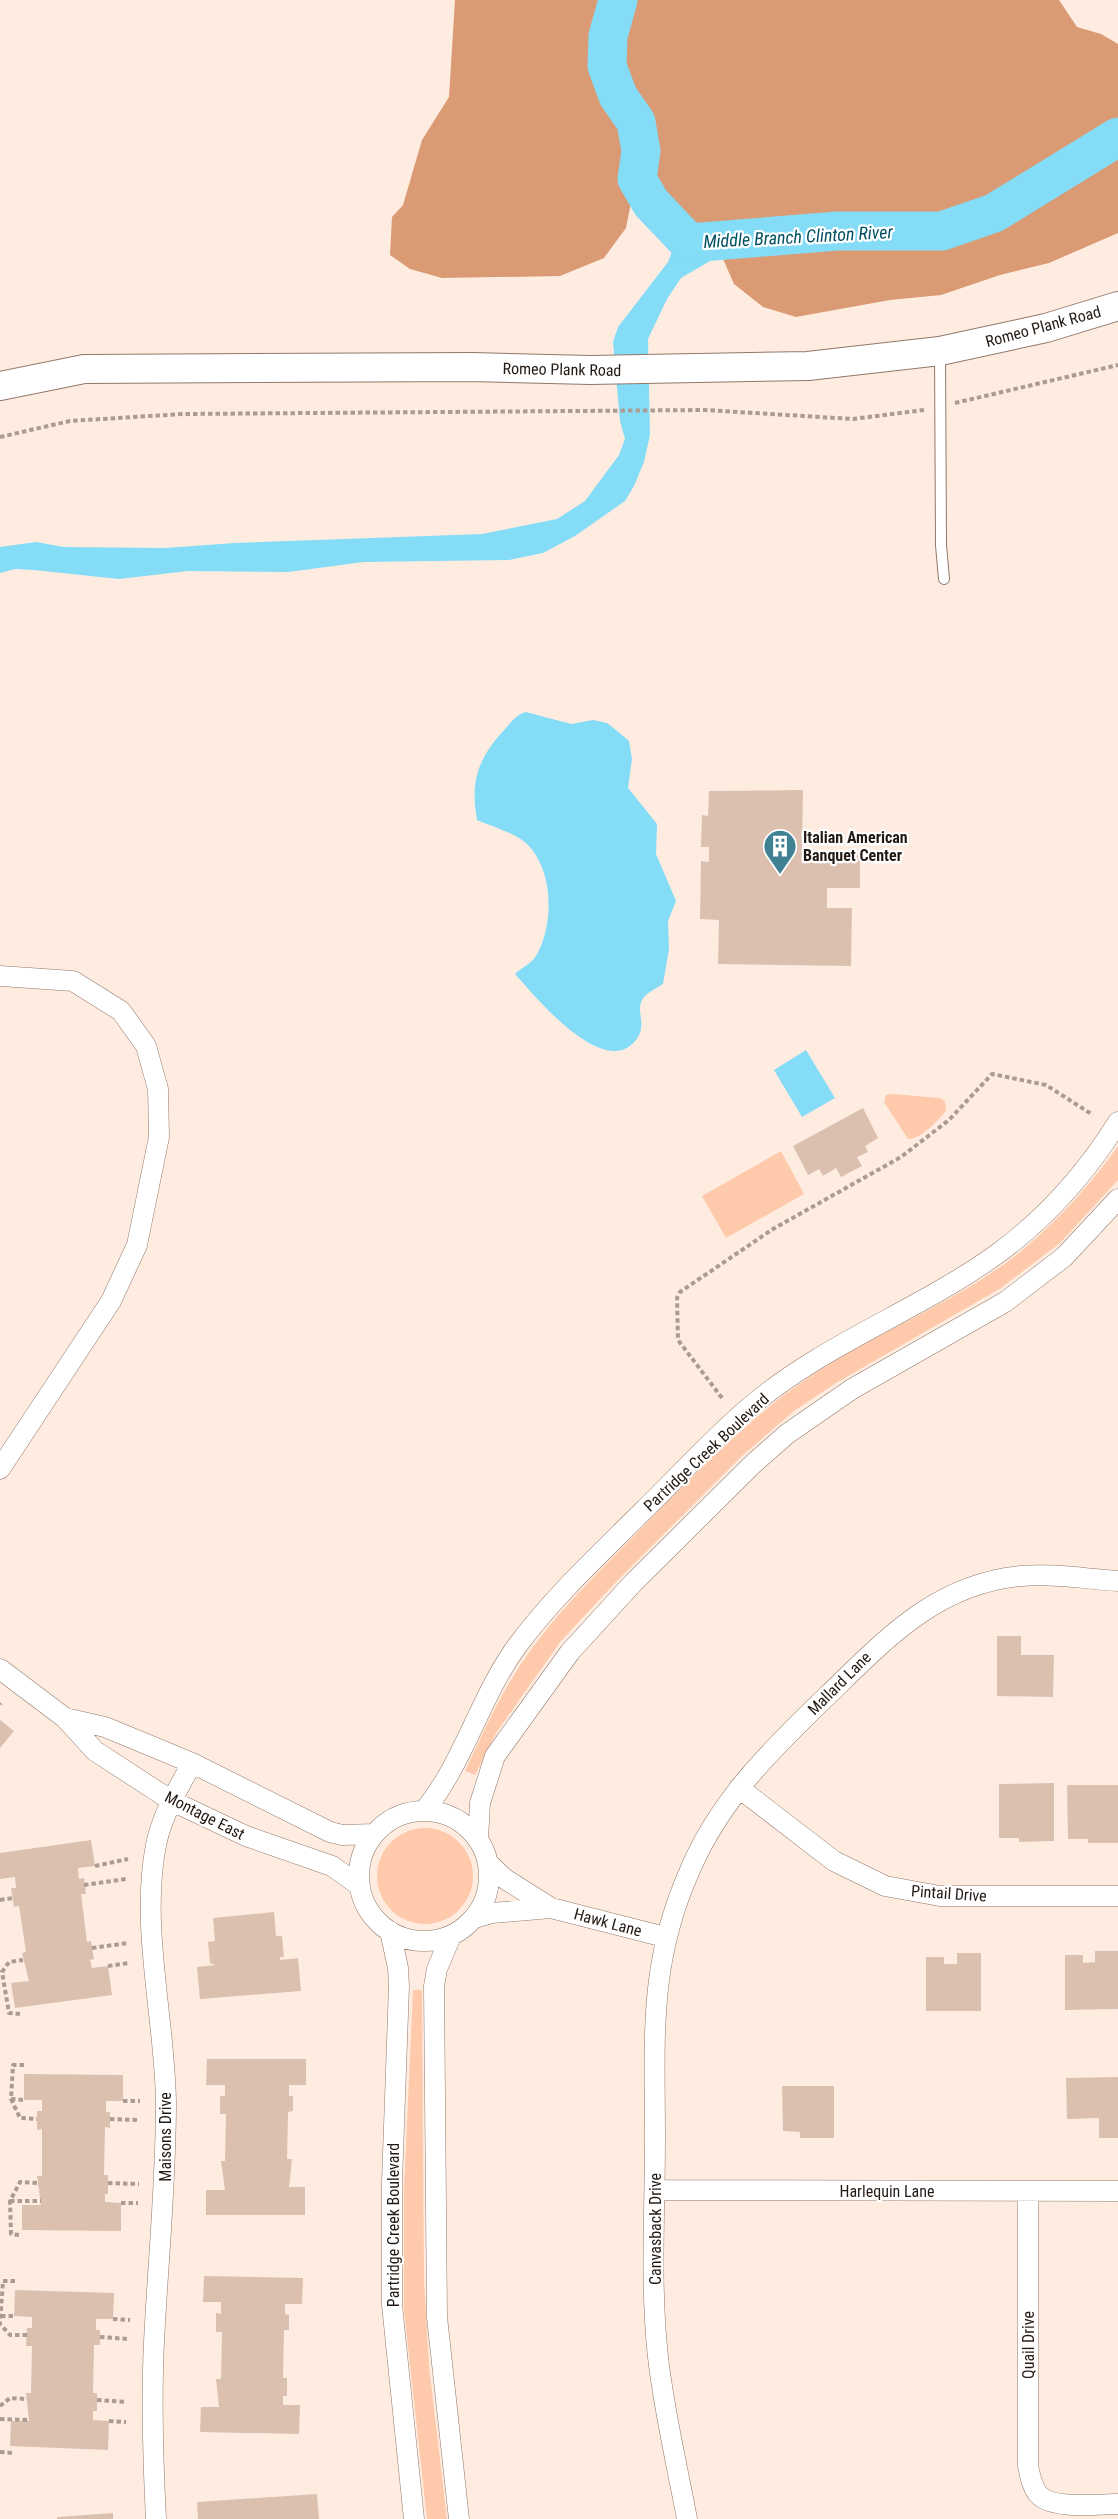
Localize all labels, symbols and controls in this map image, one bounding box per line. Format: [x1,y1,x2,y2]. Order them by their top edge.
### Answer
water label: Middle Branch Clinton River [703,221,894,252]
street label: Romeo Plank Road [983,302,1103,351]
street label: Romeo Plank Road [502,359,622,380]
building icon: Italian American Banquet Center [762,828,798,875]
place label: Italian American Banquet Center [803,828,908,865]
street label: Partridge Creek Boulevard [640,1389,773,1515]
street label: Mallard Lane [804,1648,875,1719]
street label: Montage East [162,1787,248,1844]
street label: Pintail Drive [911,1881,987,1906]
street label: Hawk Lane [572,1904,644,1941]
street label: Maisons Drive [156,2092,175,2182]
street label: Partridge Creek Boulevard [384,2143,403,2307]
street label: Canvasback Drive [646,2173,665,2285]
street label: Harlequin Lane [840,2182,935,2201]
street label: Quail Drive [1019,2311,1038,2379]

